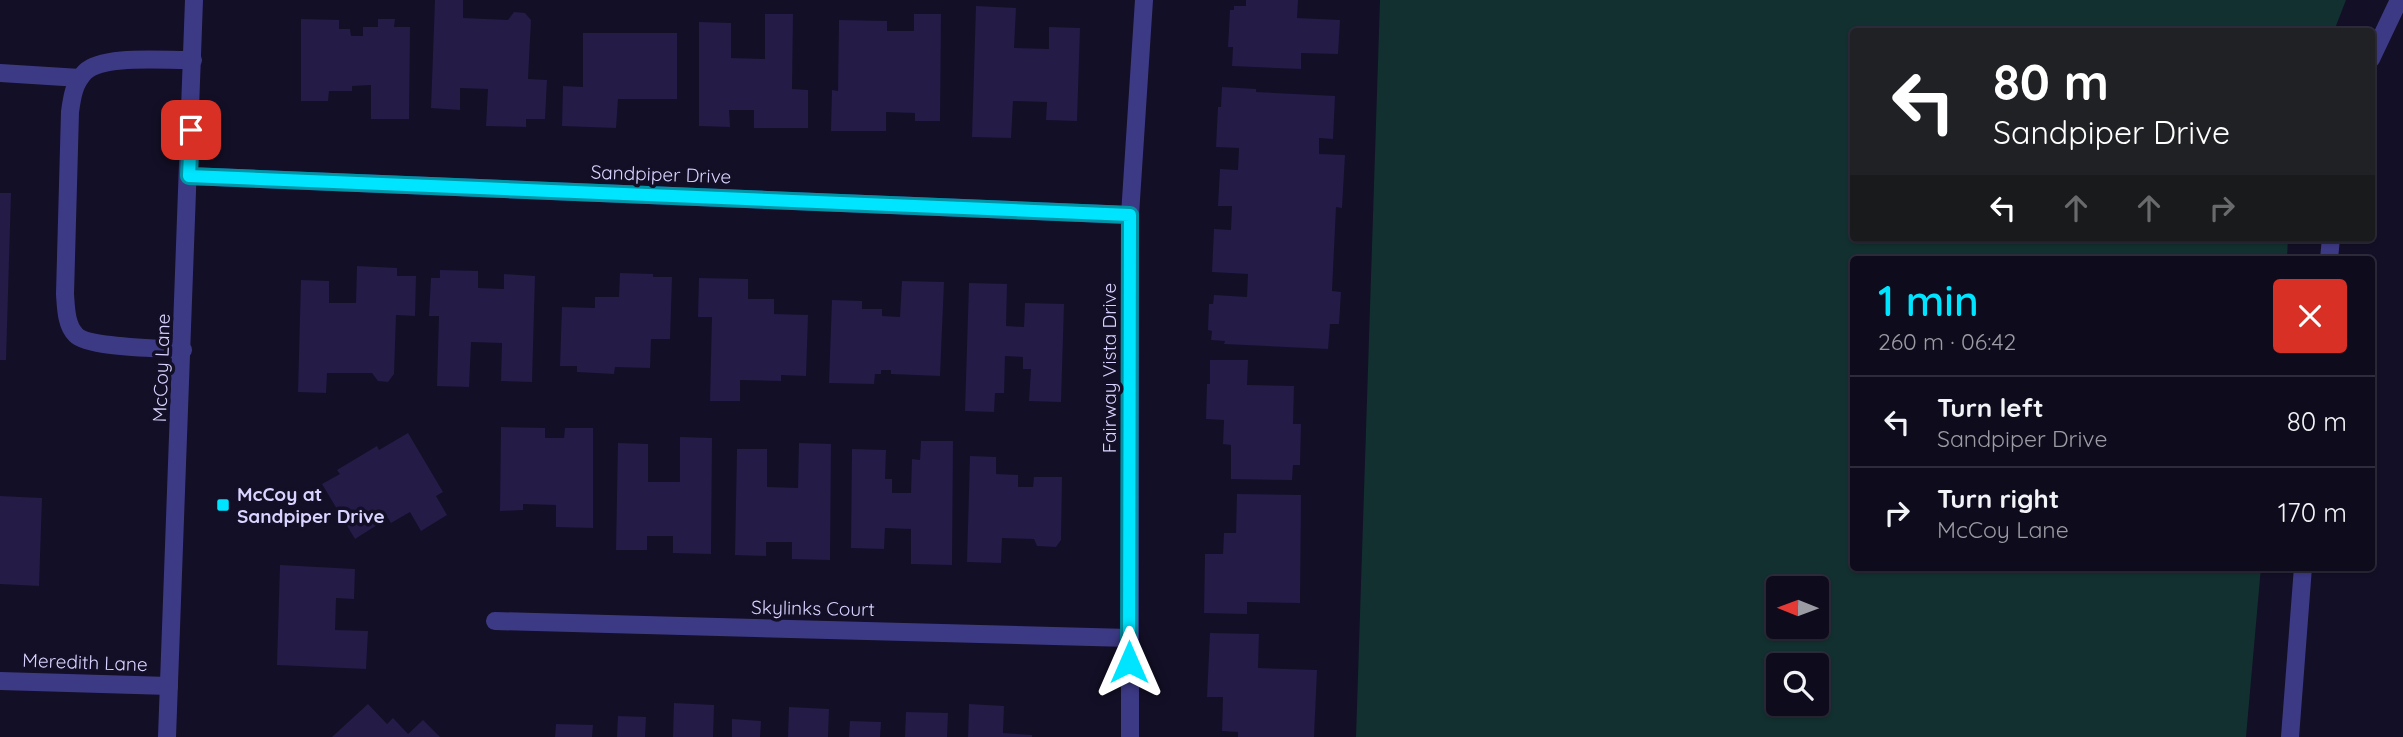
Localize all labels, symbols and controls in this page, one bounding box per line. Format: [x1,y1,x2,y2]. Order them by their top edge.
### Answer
text: 80 m [1993,51,2109,112]
icon: left [1878,56,1969,147]
pin [161,100,221,160]
icon: arrive [172,111,210,149]
text: Sandpiper Drive [1993,112,2230,152]
street label: Sandpiper Drive [590,160,732,188]
icon: left [1984,189,2022,227]
icon: ahead [2057,189,2095,227]
icon: ahead [2130,189,2168,227]
icon: right [2203,189,2241,227]
text: 1 min [1878,274,1979,327]
button: close [2273,279,2347,353]
street label: Fairway Vista Drive [1097,283,1121,453]
street label: McCoy Lane [147,313,175,423]
text: 260 m · 06:42 [1878,327,2016,356]
text: Turn left [1937,391,2044,424]
icon: left [1878,403,1916,441]
text: 80 m [2287,405,2347,438]
text: Sandpiper Drive [1937,424,2107,453]
place label: McCoy at Sandpiper Drive [237,482,385,528]
text: Turn right [1937,482,2059,515]
icon: right [1878,494,1916,532]
text: 170 m [2278,496,2347,529]
marker: McCoy at Sandpiper Drive [215,497,231,513]
text: McCoy Lane [1937,515,2069,544]
north arrow [1766,576,1829,639]
map controls [1766,576,1829,716]
street label: Skylinks Court [751,595,875,621]
position arrow [1092,625,1166,699]
street label: Meredith Lane [22,648,148,676]
button: search [1766,653,1829,716]

